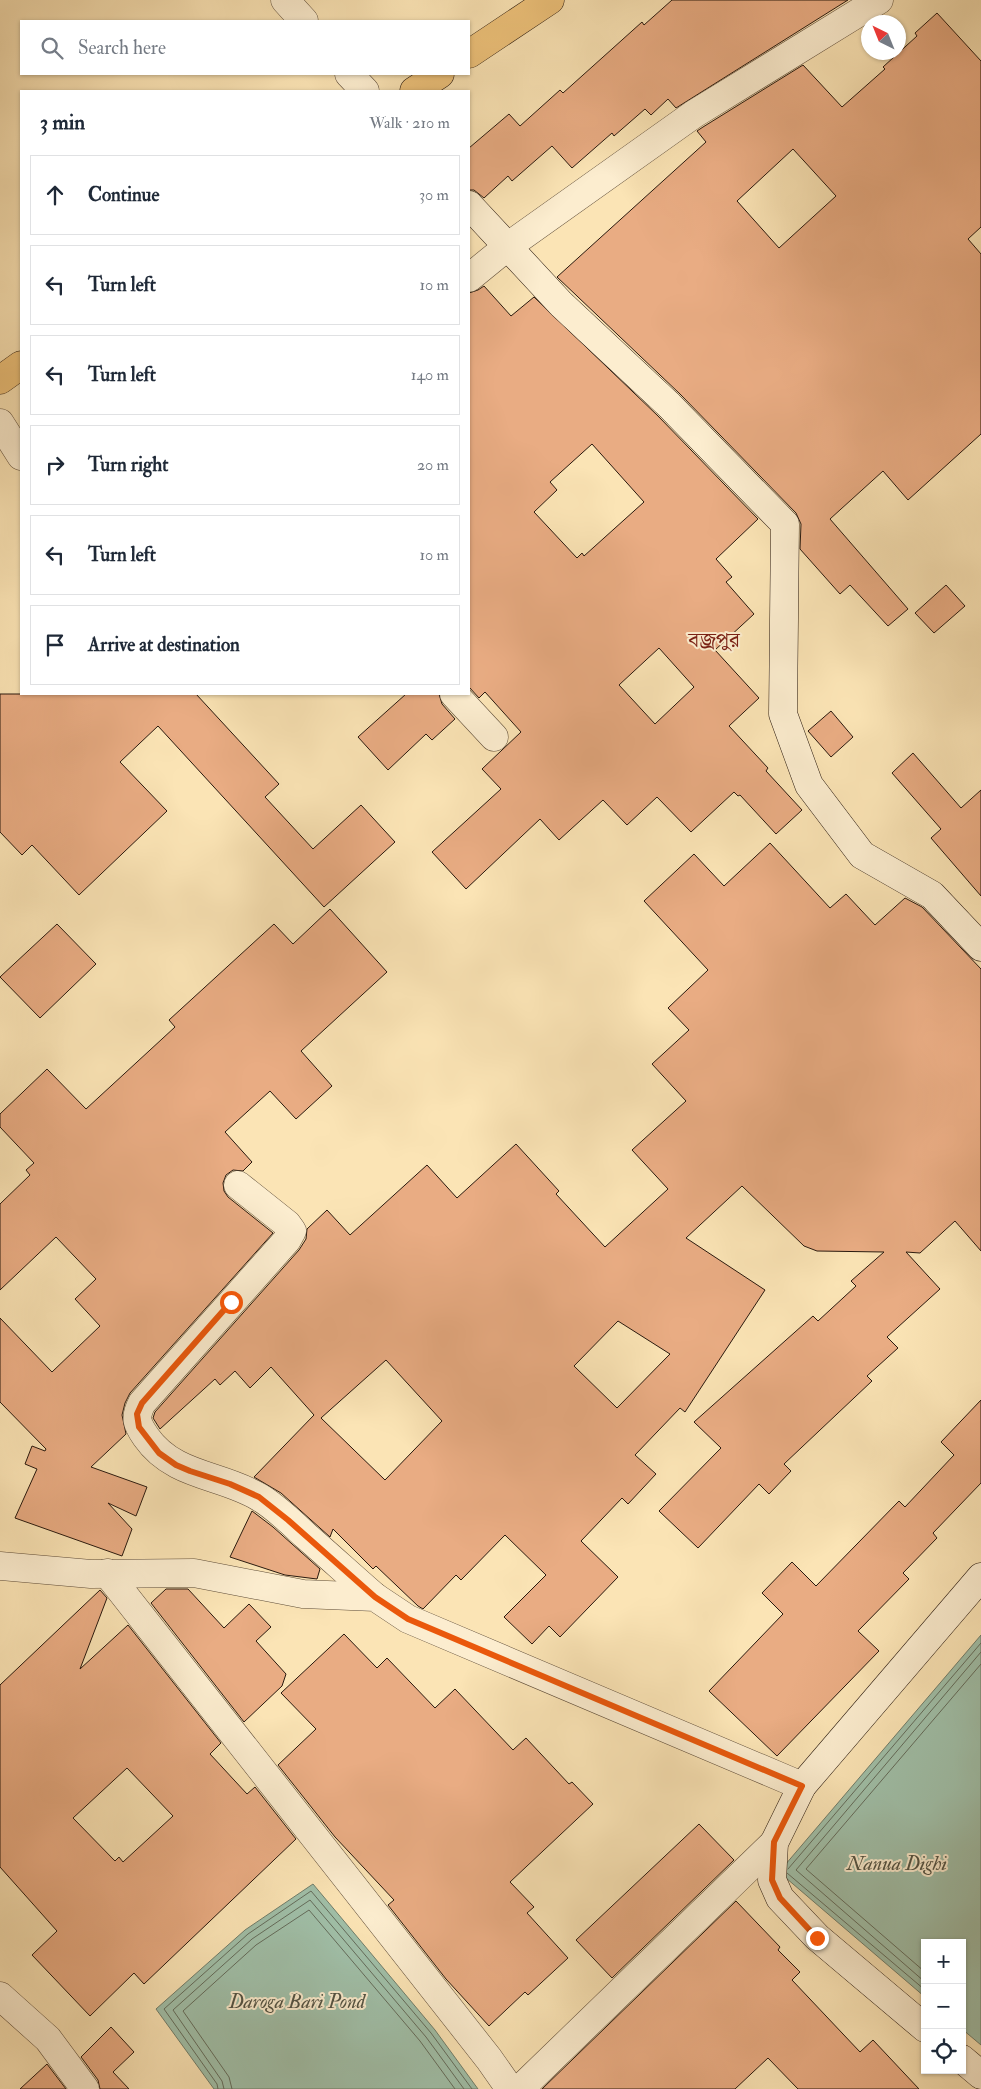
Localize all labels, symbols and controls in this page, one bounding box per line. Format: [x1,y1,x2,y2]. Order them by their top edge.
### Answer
north arrow [861,15,906,60]
search box [20,20,470,75]
icon: search [38,34,66,62]
text: Search here [78,36,166,60]
text: 3 min [40,109,85,136]
text: Walk · 210 m [369,113,450,133]
icon: ahead [41,181,69,209]
text: Continue [88,183,159,207]
text: 30 m [419,185,449,205]
icon: left [41,271,69,299]
text: Turn left [88,273,156,297]
text: 10 m [419,275,449,295]
icon: left [41,361,69,389]
text: Turn left [88,363,156,387]
text: 140 m [411,365,449,385]
icon: right [41,451,69,479]
text: Turn right [88,453,168,477]
text: 20 m [417,455,449,475]
icon: left [41,541,69,569]
text: Turn left [88,543,156,567]
text: 10 m [419,545,449,565]
district label: বজ্রপুর [687,627,741,654]
icon: arrive [41,631,69,659]
text: Arrive at destination [88,633,240,657]
route start [220,1291,243,1314]
water label: Nanua Dighi [846,1851,948,1876]
route end [806,1927,829,1950]
map controls [921,1939,966,2074]
button: + [921,1939,966,1984]
button: − [921,1984,966,2029]
water label: Daroga Bari Pond [228,1989,367,2014]
button: locate [921,2029,966,2074]

